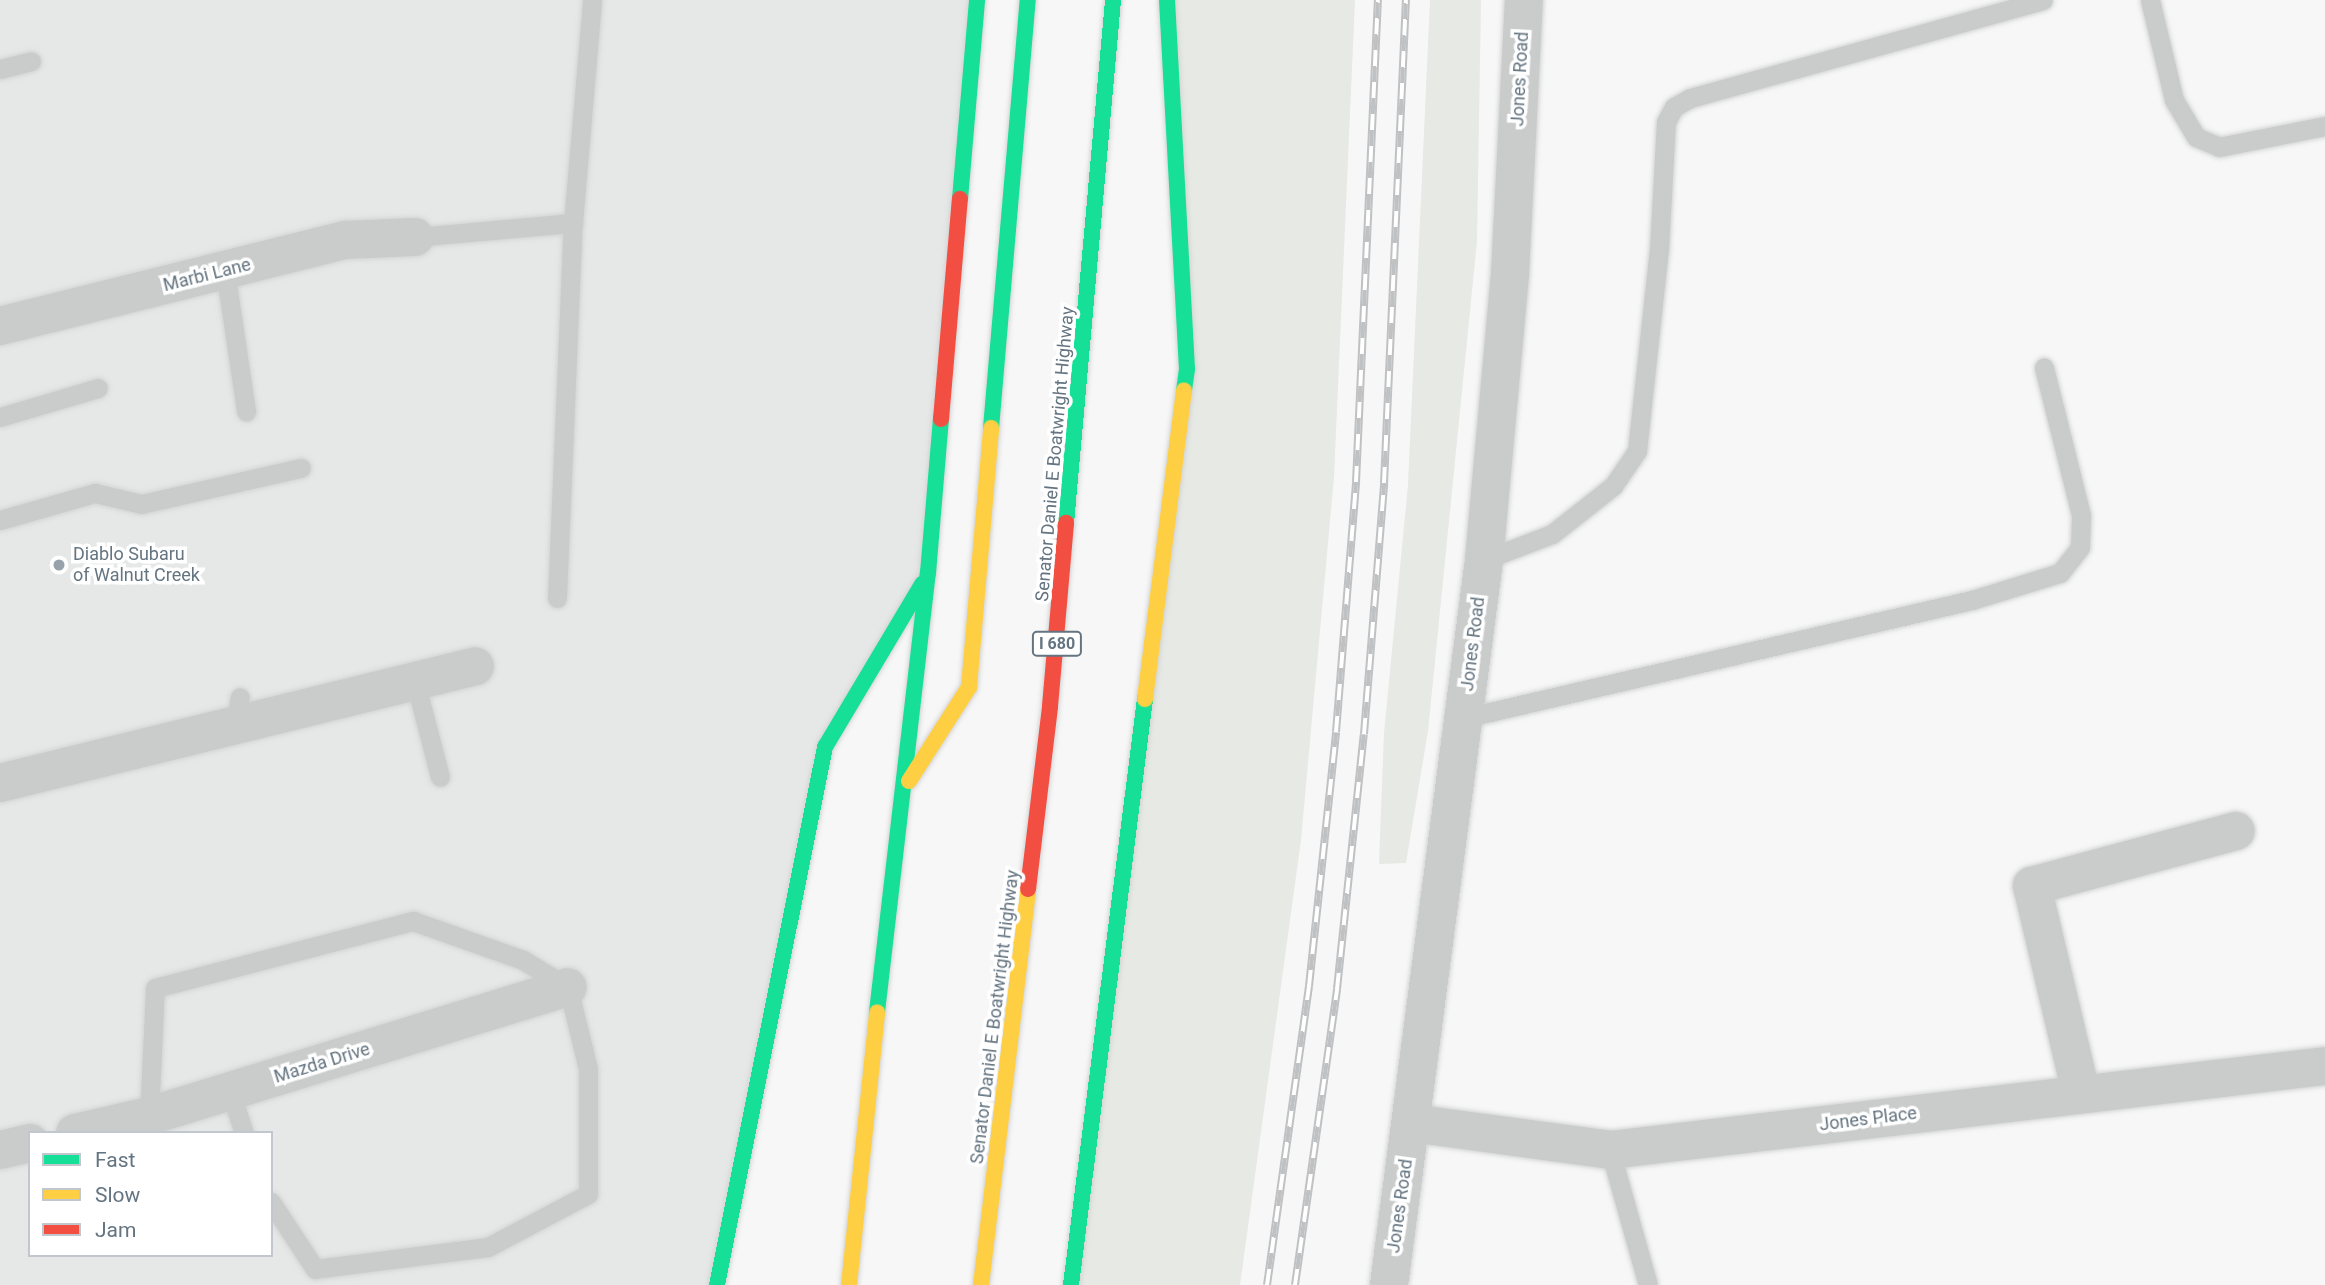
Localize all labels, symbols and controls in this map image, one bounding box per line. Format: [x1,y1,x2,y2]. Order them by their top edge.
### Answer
street label: Jones Road [1507,31,1533,127]
street label: Marbi Lane [161,254,253,296]
street label: Senator Daniel E Boatwright Highway [1031,306,1079,602]
place label: Diablo Subaru of Walnut Creek [73,544,200,586]
marker: Diablo Subaru of Walnut Creek [51,557,67,573]
street label: Jones Road [1457,596,1489,692]
road number: I 680 [1031,632,1083,656]
street label: Senator Daniel E Boatwright Highway [966,869,1024,1165]
street label: Mazda Drive [271,1038,373,1088]
street label: Jones Place [1818,1102,1918,1136]
legend [28,1131,273,1257]
text: Fast [95,1148,135,1172]
street label: Jones Road [1383,1158,1417,1254]
text: Slow [95,1183,140,1207]
text: Jam [95,1218,136,1242]

